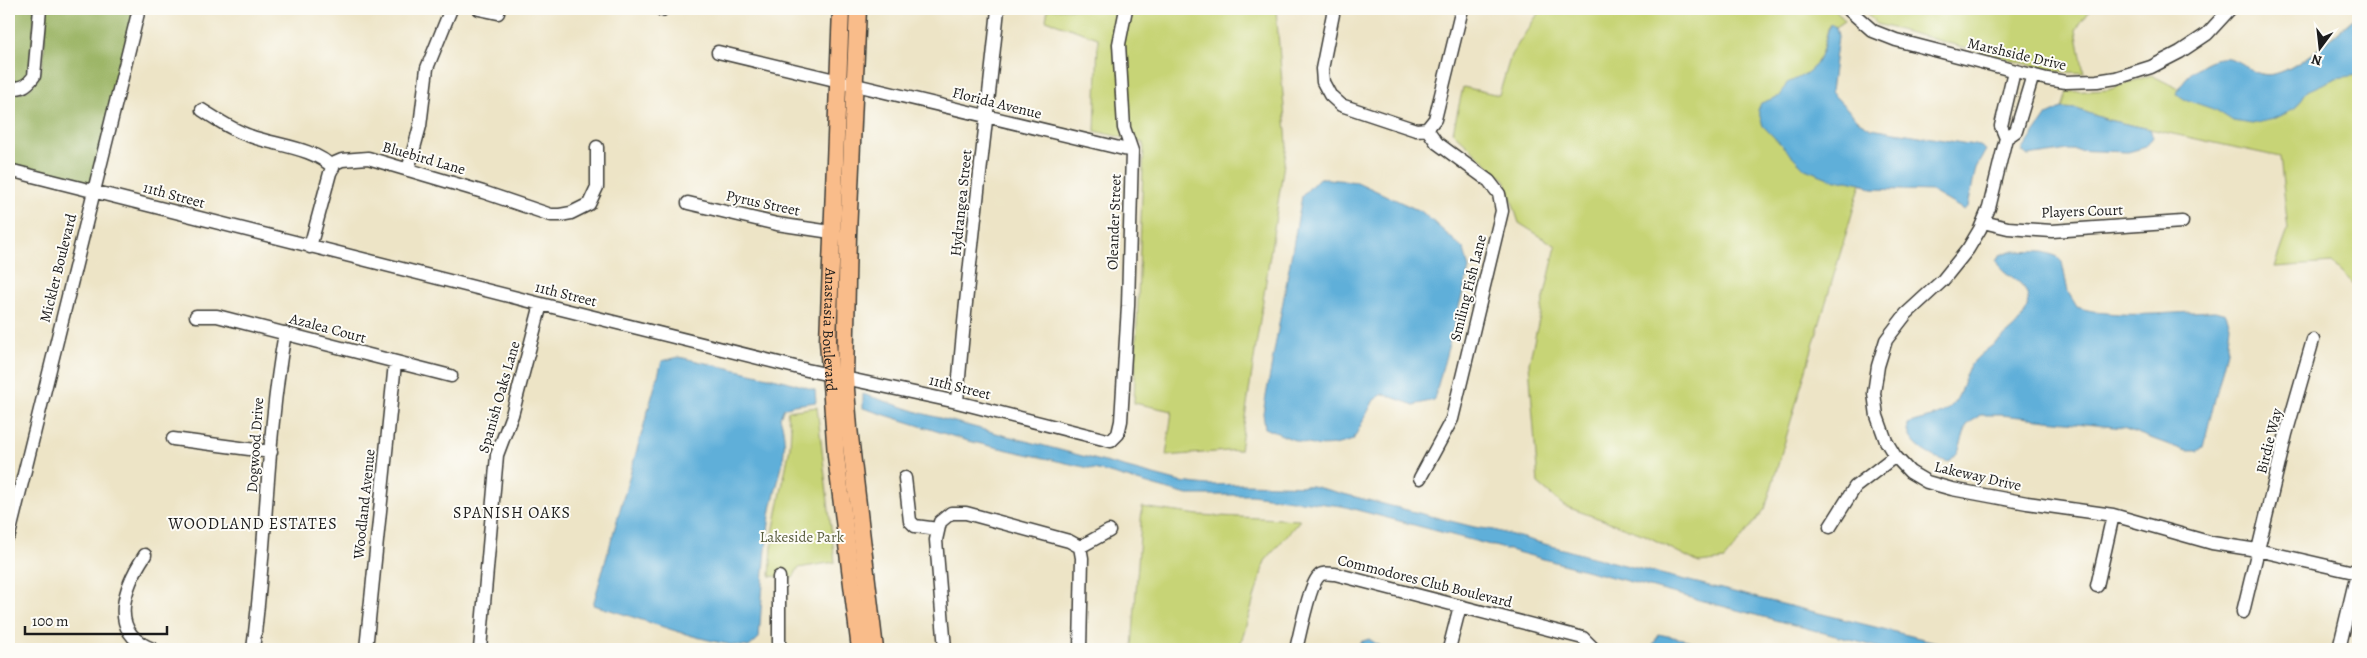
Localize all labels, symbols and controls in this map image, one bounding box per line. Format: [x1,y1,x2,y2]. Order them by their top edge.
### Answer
north arrow [2294,22,2344,72]
street label: Marshside Drive [1966,33,2069,75]
text: N [2309,50,2324,71]
street label: Florida Avenue [950,82,1044,124]
street label: Bluebird Lane [380,137,468,179]
street label: Hydrangea Street [945,149,977,257]
street label: Oleander Street [1102,173,1126,270]
street label: 11th Street [141,177,207,213]
street label: Pyrus Street [724,185,802,221]
street label: Players Court [2041,200,2123,222]
street label: Mickler Boulevard [35,211,81,325]
street label: Smiling Fish Lane [1445,232,1491,343]
street label: Anastasia Boulevard [818,266,842,393]
street label: 11th Street [533,277,599,311]
street label: Azalea Court [287,308,368,348]
street label: Spanish Oaks Lane [473,338,525,455]
street label: 11th Street [927,370,993,404]
street label: Dogwood Drive [242,396,268,493]
street label: Birdie Way [2251,406,2287,476]
street label: Woodland Avenue [348,448,380,561]
street label: Lakeway Drive [1932,456,2024,496]
district label: SPANISH OAKS [453,502,571,524]
district label: WOODLAND ESTATES [167,513,338,535]
park label: Lakeside Park [760,527,845,547]
street label: Commodores Club Boulevard [1336,550,1515,613]
scale bar [25,603,168,635]
text: 100 m [32,611,69,631]

